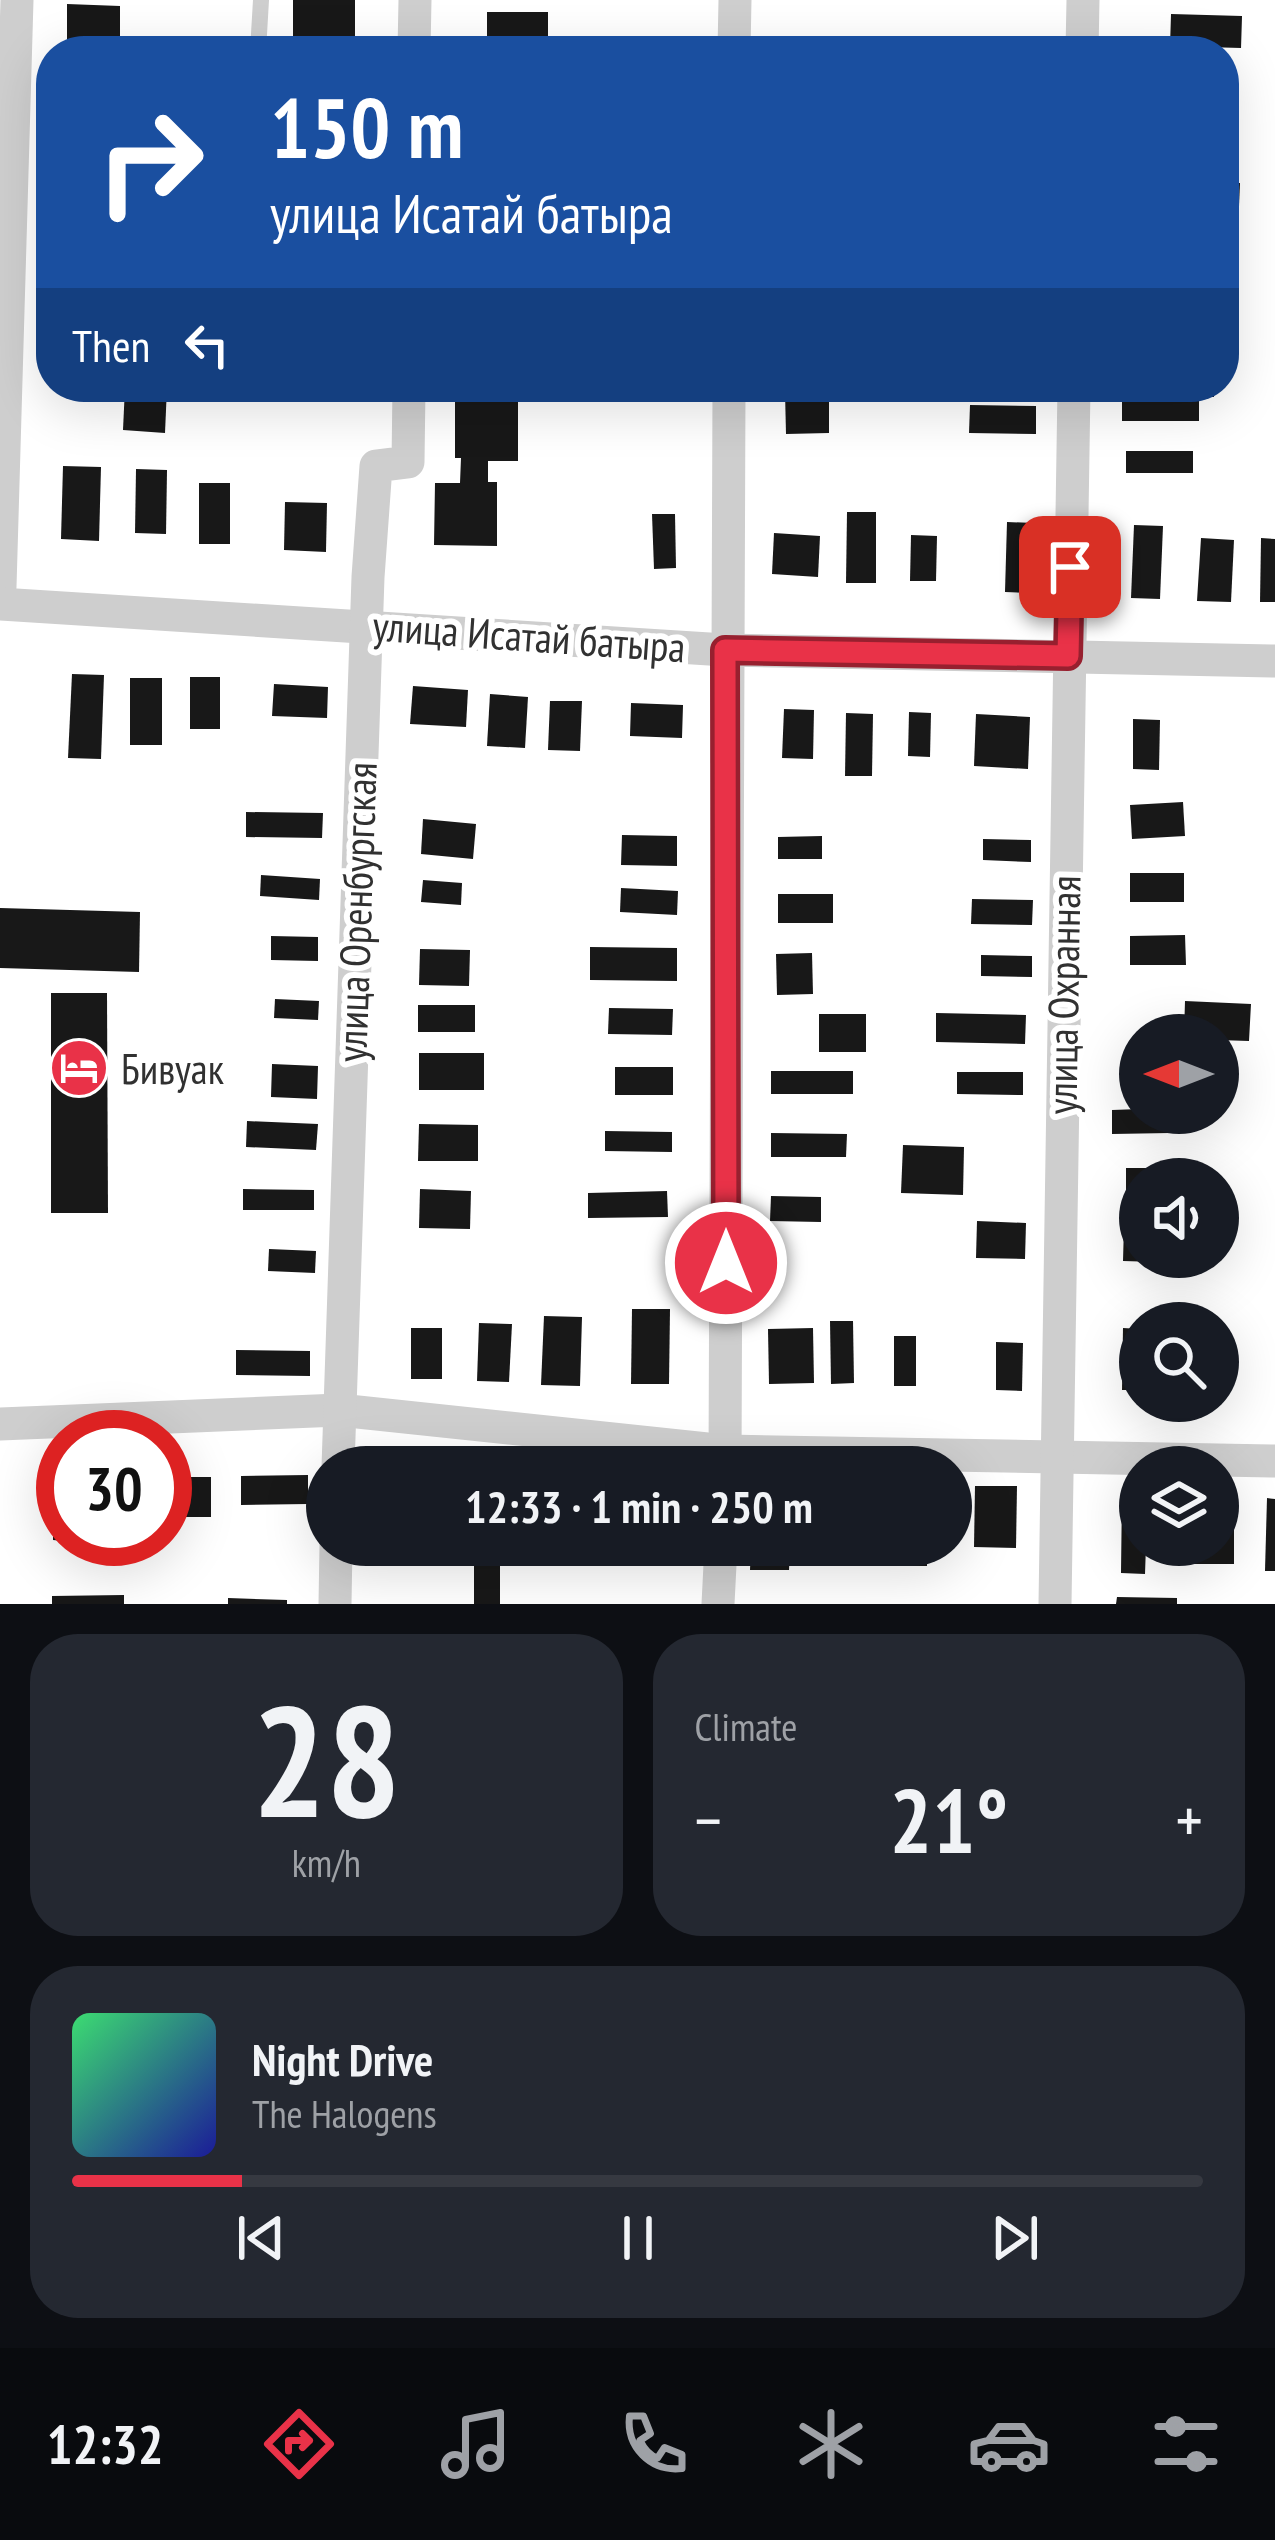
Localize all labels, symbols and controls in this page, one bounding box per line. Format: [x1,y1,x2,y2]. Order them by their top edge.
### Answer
text: 150 m [270,72,463,181]
icon: right [72,84,228,240]
text: улица Исатай батыра [270,178,673,248]
icon: left [174,312,240,378]
text: Then [72,316,150,374]
pin [1019,516,1121,618]
icon: arrive [1037,534,1103,600]
street label: улица Исатай батыра [371,598,687,674]
street label: улица Оренбургская [323,761,389,1063]
street label: улица Охранная [1033,875,1093,1115]
north arrow [1119,1014,1239,1134]
map controls [1119,1014,1239,1566]
hotel icon: Бивуак [48,1037,110,1099]
place label: Бивуак [121,1041,224,1096]
button: sound [1119,1158,1239,1278]
position arrow [663,1200,789,1326]
button: search [1119,1302,1239,1422]
speed limit sign: 30 [36,1410,192,1566]
button: layers [1119,1446,1239,1566]
text: 12:33 · 1 min · 250 m [465,1477,813,1535]
text: 28 [252,1658,401,1860]
text: Climate [695,1701,797,1752]
text: 21° [889,1761,1008,1878]
text: − [695,1777,722,1862]
text: + [1176,1777,1203,1862]
text: km/h [292,1837,361,1888]
text: Night Drive [252,2030,433,2088]
text: The Halogens [252,2088,437,2139]
icon: previous [228,2205,294,2271]
icon: pause [605,2205,671,2271]
icon: next [982,2205,1048,2271]
icon: directions [257,2402,341,2486]
icon: music [434,2402,518,2486]
icon: phone [612,2402,696,2486]
icon: climate [789,2402,873,2486]
icon: car [967,2402,1051,2486]
icon: filters [1144,2402,1228,2486]
text: 12:32 [47,2409,164,2479]

